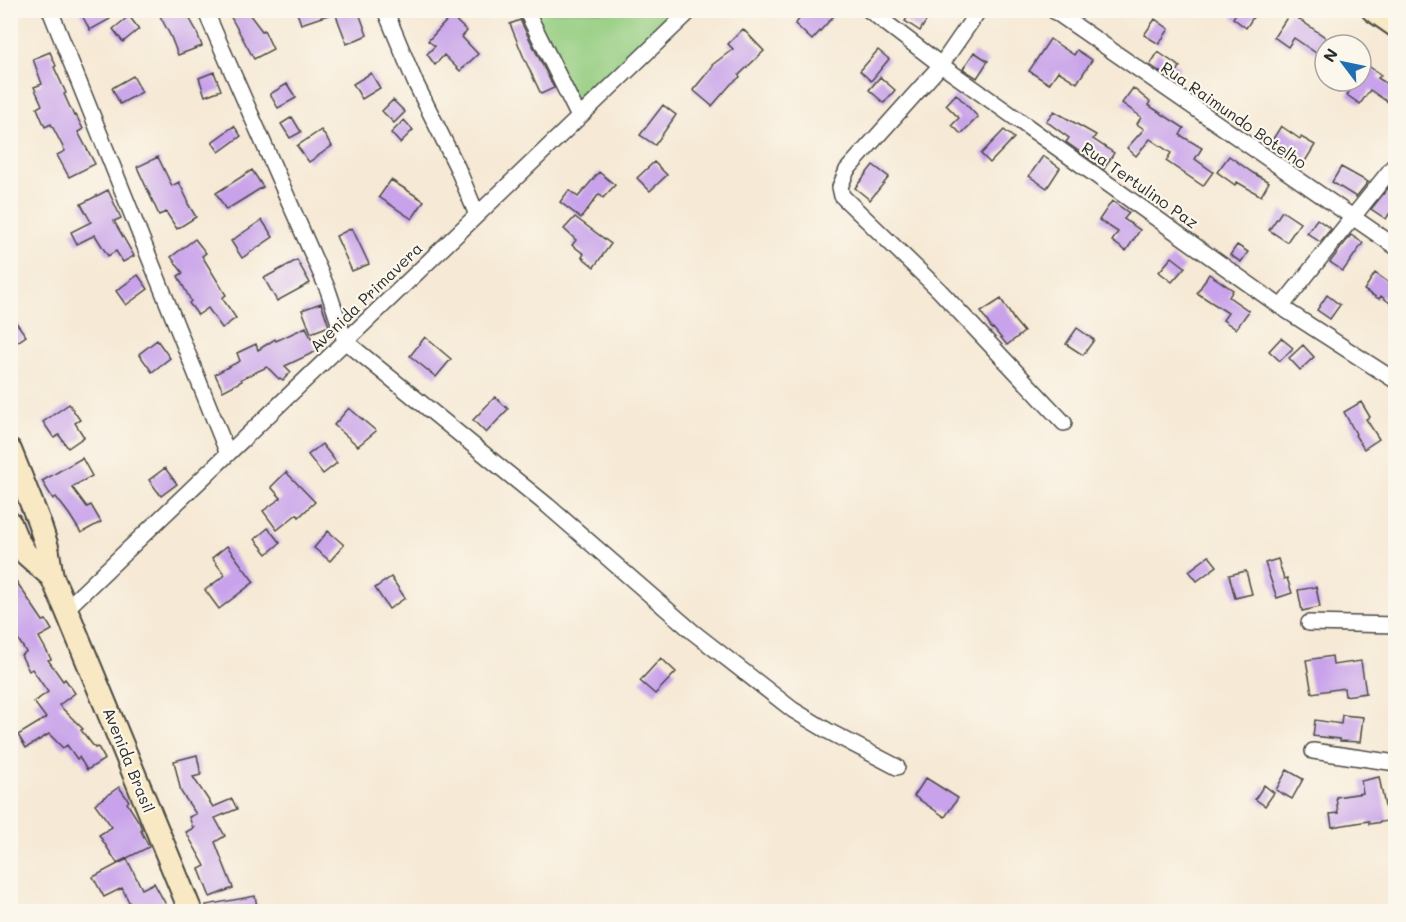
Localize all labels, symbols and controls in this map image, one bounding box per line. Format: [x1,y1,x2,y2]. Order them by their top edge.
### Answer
north arrow [1313,33,1373,93]
text: N [1318,44,1342,66]
street label: Rua Raimundo Botelho [1157,56,1311,173]
street label: Rua Tertulino Paz [1078,136,1203,233]
street label: Avenida Primavera [305,237,426,356]
street label: Avenida Brasil [99,704,160,815]

